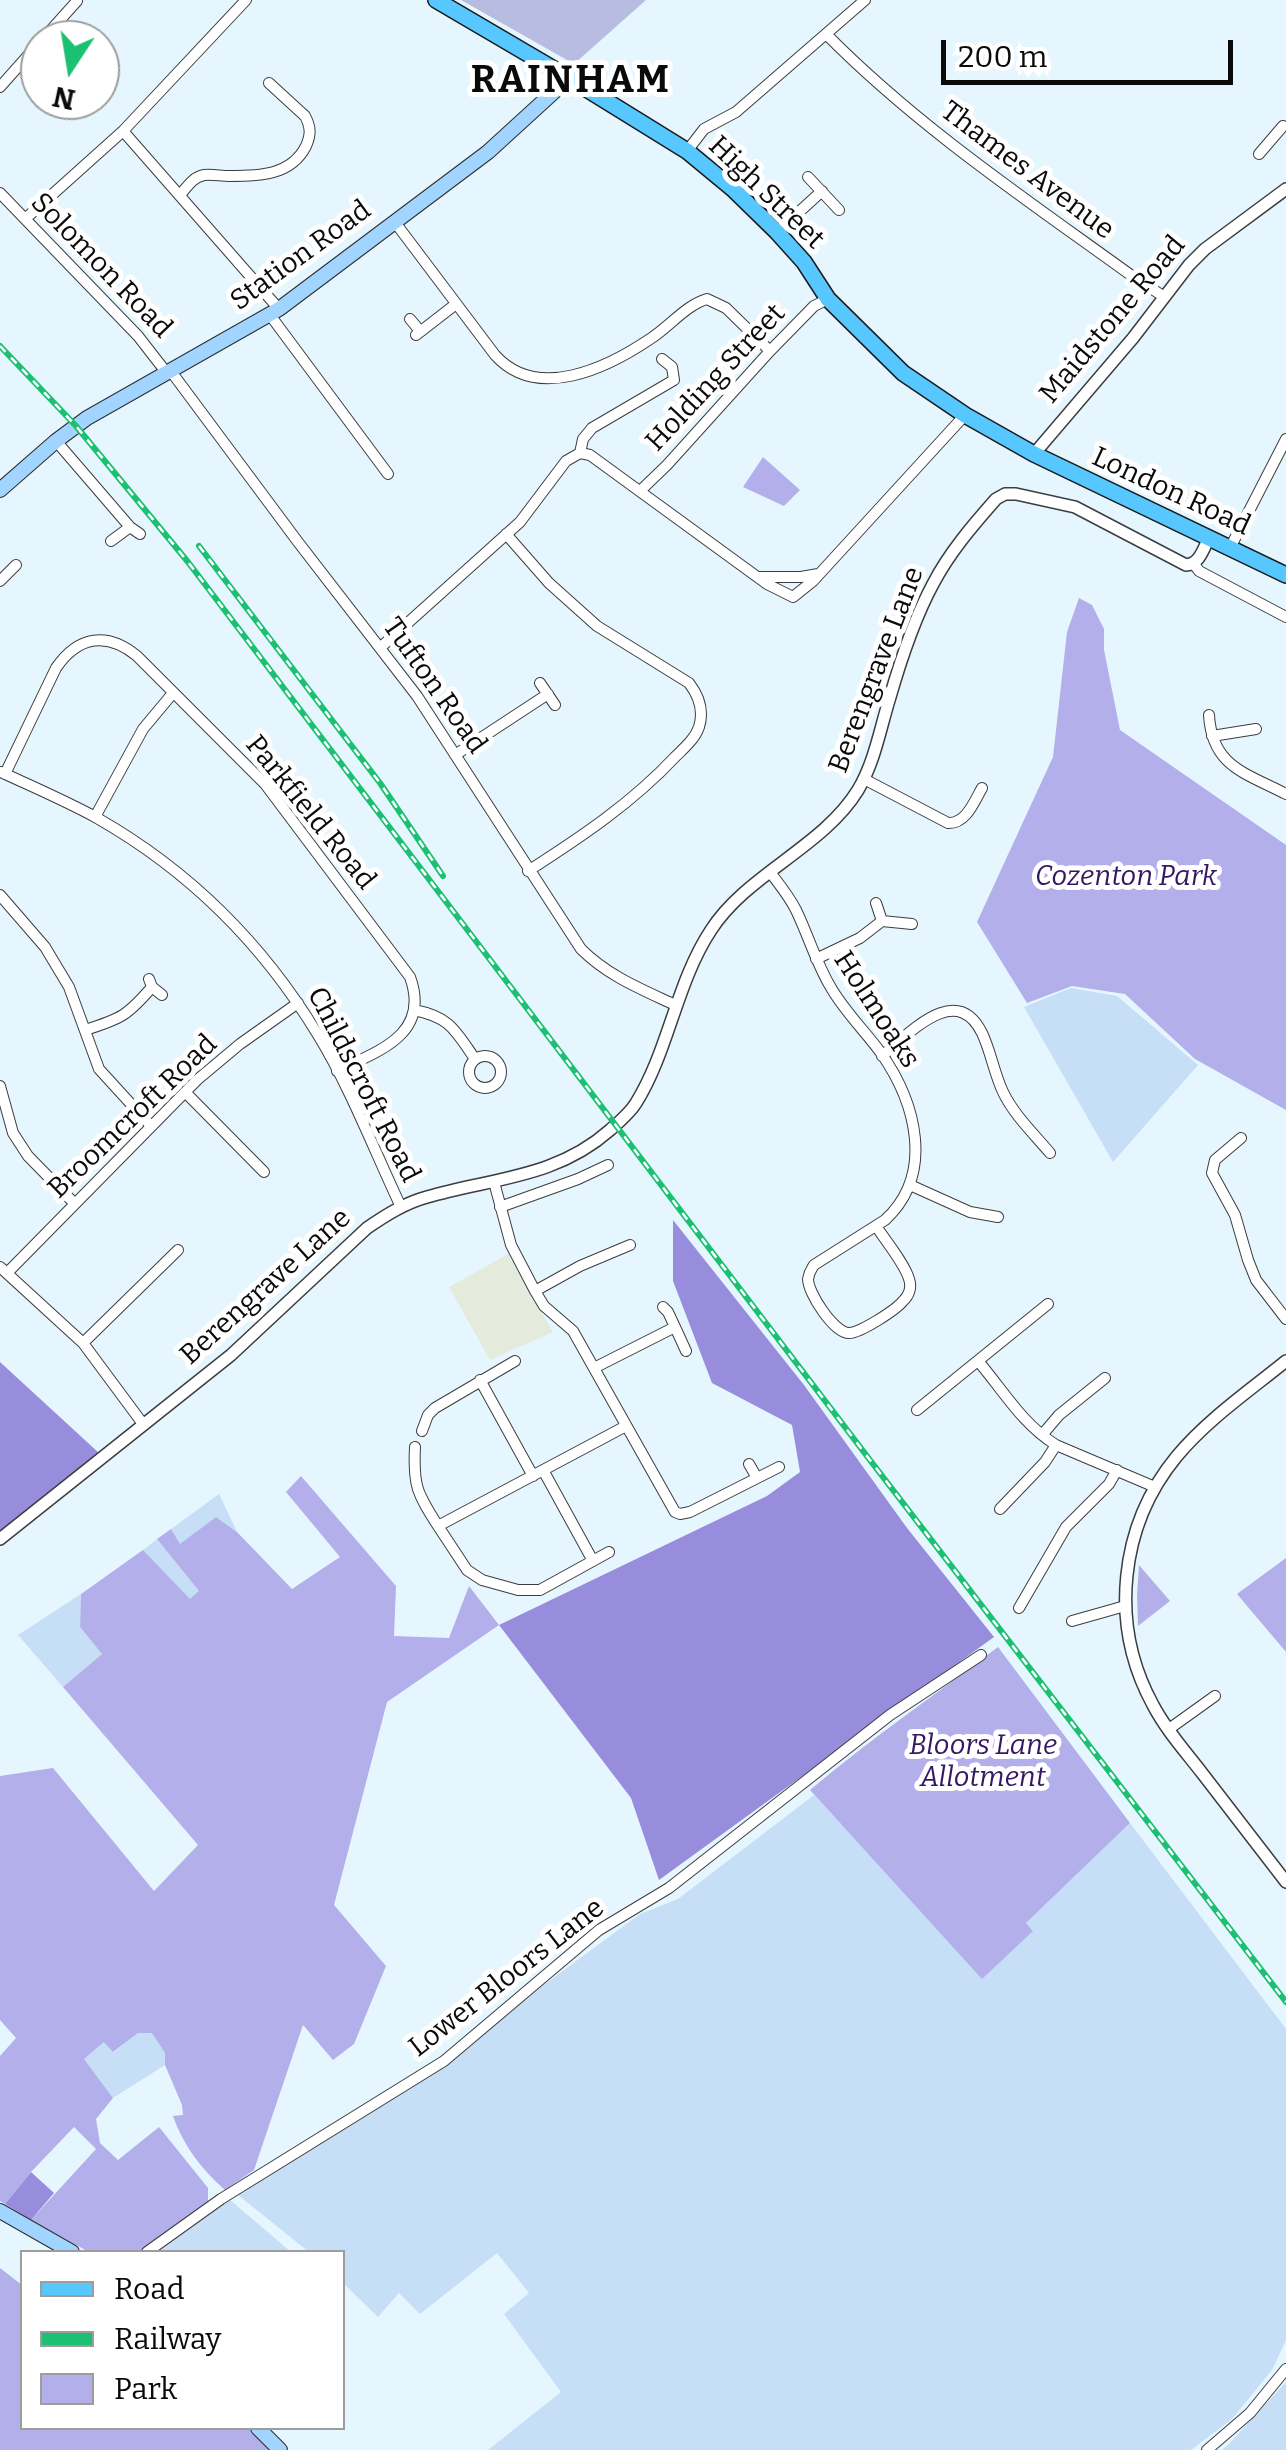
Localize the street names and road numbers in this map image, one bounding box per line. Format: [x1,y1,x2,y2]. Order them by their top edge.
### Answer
street label: Thames Avenue [934,95,1120,247]
street label: High Street [701,130,831,256]
street label: Solomon Road [23,186,179,346]
street label: Station Road [224,194,378,318]
street label: Maidstone Road [1033,229,1193,411]
street label: Holding Street [639,297,793,459]
street label: London Road [1087,441,1255,543]
street label: Berengrave Lane [822,562,932,778]
street label: Tufton Road [375,612,493,760]
street label: Parkfield Road [238,729,382,897]
street label: Holmoaks [826,945,926,1075]
street label: Childscroft Road [299,982,427,1188]
street label: Broomcroft Road [42,1028,224,1206]
street label: Berengrave Lane [174,1202,358,1372]
street label: Lower Bloors Lane [403,1891,611,2065]

